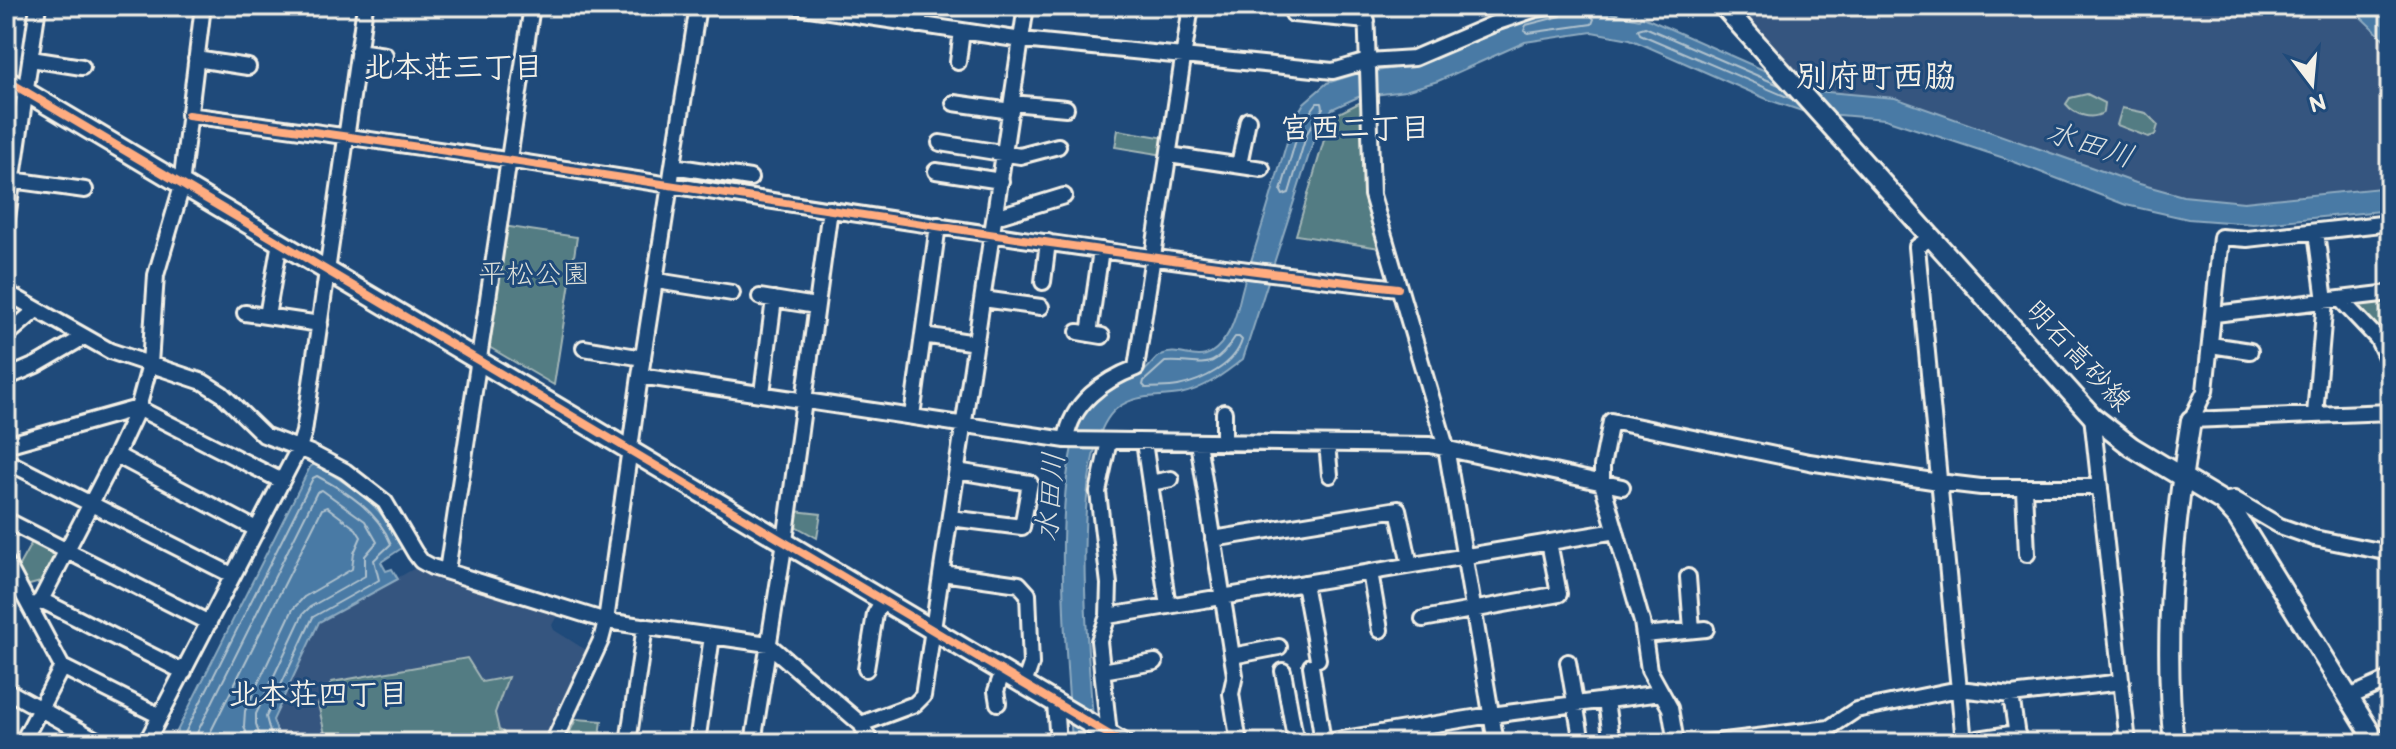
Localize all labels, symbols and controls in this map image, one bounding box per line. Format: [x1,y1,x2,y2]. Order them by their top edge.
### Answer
north arrow [2272,44,2352,124]
district label: 北本荘三丁目 [363,50,543,86]
district label: 別府町西脇 [1796,58,1956,97]
text: N [2305,87,2329,117]
district label: 宮西二丁目 [1280,111,1430,147]
water label: 水田川 [2042,114,2138,176]
park label: 平松公園 [478,258,590,291]
street label: 明石高砂線 [2018,294,2138,418]
water label: 水田川 [1029,451,1073,543]
district label: 北本荘四丁目 [228,677,408,713]

